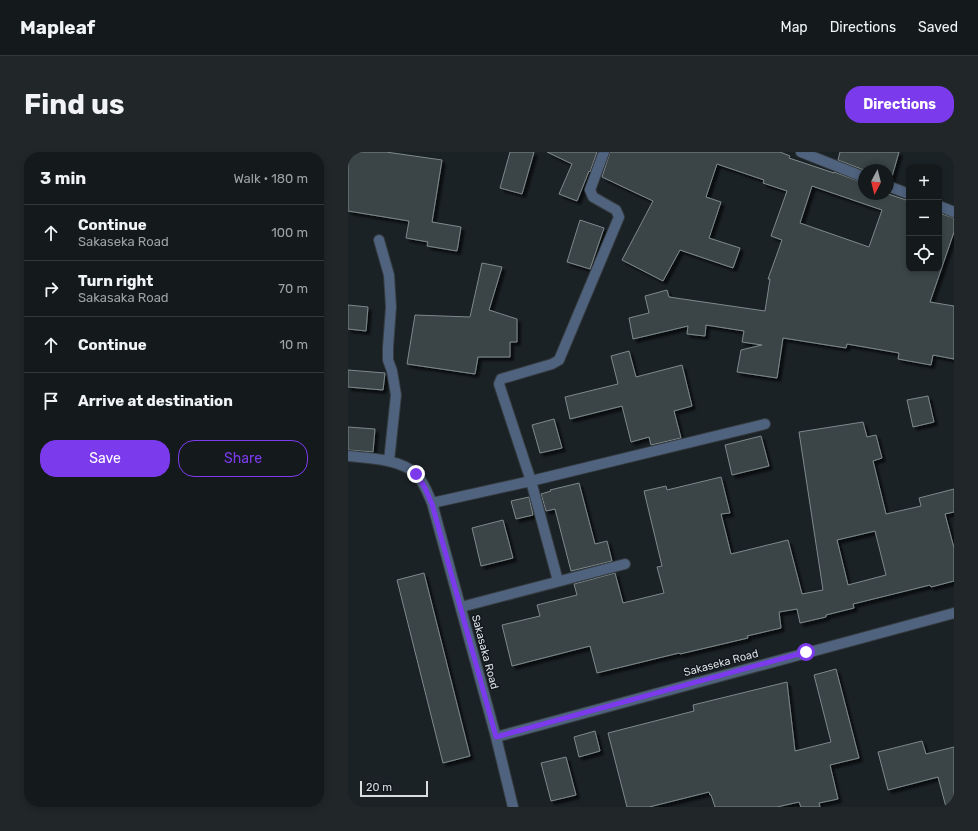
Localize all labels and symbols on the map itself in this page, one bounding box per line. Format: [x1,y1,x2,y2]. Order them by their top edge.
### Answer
north arrow [858,164,894,200]
route end [407,465,425,483]
street label: Sakasaka Road [469,613,501,691]
route start [797,643,815,661]
street label: Sakaseka Road [682,647,760,679]
scale bar [360,779,428,798]

